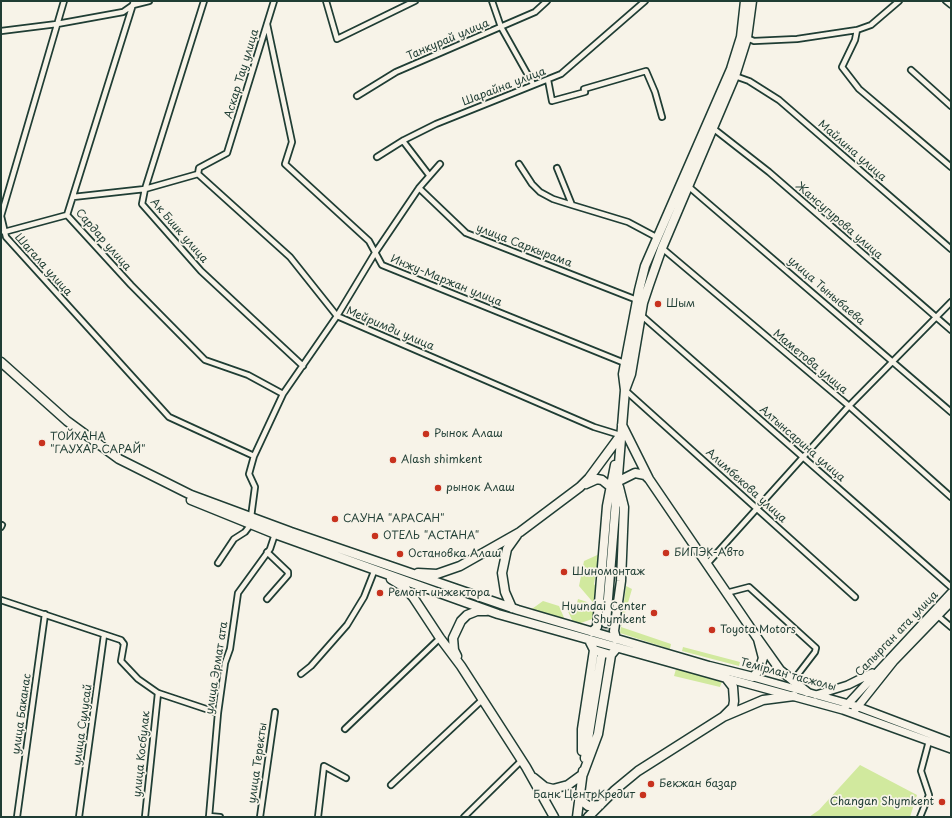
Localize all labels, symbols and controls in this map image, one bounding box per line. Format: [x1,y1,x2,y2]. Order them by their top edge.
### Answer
street label: Танкурай улица [405,17,491,63]
street label: Аскар Тау улица [222,28,262,120]
street label: Шарайна улица [460,65,548,109]
street label: Майлина улица [815,118,889,184]
street label: Жансугурова улица [793,180,885,262]
street label: Ак Биик улица [147,196,211,266]
street label: Сардар улица [73,206,133,274]
street label: улица Саркырама [474,222,574,270]
street label: Шагала улица [12,231,74,299]
street label: Инжу-Маржан улица [388,253,504,309]
street label: улица Тыныбаева [785,254,867,328]
place label: Шым [666,297,695,311]
marker: Шым [653,299,663,309]
street label: Мейримди улица [344,304,436,354]
street label: Маметова улица [770,327,850,397]
street label: Алтынсарина улица [757,403,847,485]
place label: Рынок Алаш [434,427,503,441]
marker: Рынок Алаш [421,429,431,439]
place label: ТОЙХАНА "ГАУХАР САРАЙ" [50,430,146,456]
marker: ТОЙХАНА "ГАУХАР САРАЙ" [37,438,47,448]
street label: Алимбекова улица [703,446,789,526]
place label: Alash shimkent [401,453,482,467]
marker: Alash shimkent [388,455,398,465]
place label: рынок Алаш [446,481,515,495]
marker: рынок Алаш [433,483,443,493]
place label: САУНА "АРАСАН" [343,512,445,526]
marker: САУНА "АРАСАН" [330,514,340,524]
place label: ОТЕЛЬ "АСТАНА" [383,529,479,543]
marker: ОТЕЛЬ "АСТАНА" [370,531,380,541]
place label: БИПЭК-Авто [674,546,744,560]
place label: Остановка Алаш [408,547,501,561]
marker: БИПЭК-Авто [661,548,671,558]
marker: Остановка Алаш [395,549,405,559]
place label: Шиномонтаж [572,565,645,579]
marker: Шиномонтаж [559,567,569,577]
place label: Ремонт инжектора [388,586,490,600]
marker: Ремонт инжектора [375,588,385,598]
street label: Сапырган ата улица [853,589,941,679]
place label: Hyundai Center Shymkent [562,600,646,626]
marker: Hyundai Center Shymkent [649,608,659,618]
street label: улица Эрмат ата [203,621,231,715]
place label: Toyota Motors [720,623,796,637]
marker: Toyota Motors [707,625,717,635]
street label: Темірлан тасжолы [738,656,838,694]
street label: улица Баканас [10,673,34,755]
street label: улица Сулусай [71,683,95,767]
street label: улица Косбулак [131,710,153,798]
street label: улица Теректы [246,722,270,804]
place label: Бекжан базар [659,777,737,791]
marker: Бекжан базар [646,779,656,789]
place label: Банк ЦентрКредит [533,788,635,802]
marker: Банк ЦентрКредит [638,790,648,800]
place label: Changan Shymkent [830,795,934,809]
marker: Changan Shymkent [937,797,947,807]

